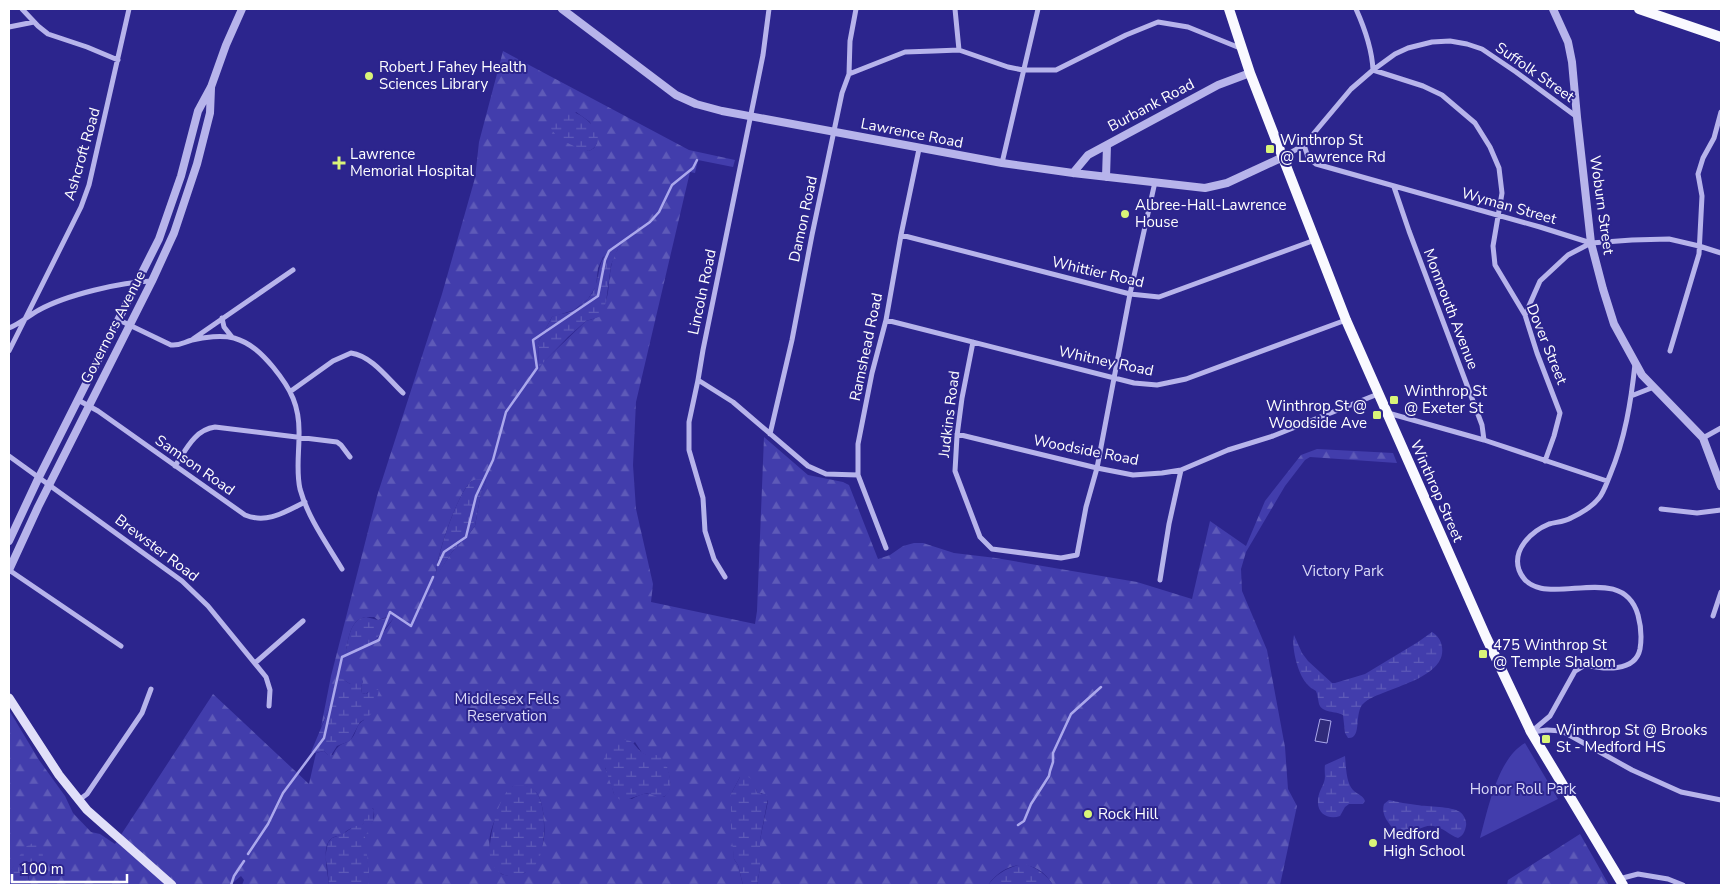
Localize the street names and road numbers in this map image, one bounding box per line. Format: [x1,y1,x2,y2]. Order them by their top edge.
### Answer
street label: Suffolk Street [1491,37,1579,107]
street label: Burbank Road [1104,74,1198,136]
street label: Ashcroft Road [59,105,105,203]
street label: Lawrence Road [859,113,965,153]
street label: Woburn Street [1585,154,1619,257]
street label: Damon Road [784,174,822,264]
street label: Wyman Street [1459,183,1560,229]
street label: Monmouth Avenue [1419,246,1483,372]
street label: Lincoln Road [683,247,721,337]
street label: Whittier Road [1050,252,1146,292]
street label: Governors Avenue [76,267,150,387]
street label: Ramshead Road [845,291,887,403]
street label: Dover Street [1522,301,1572,388]
street label: Whitney Road [1057,341,1155,381]
street label: Judkins Road [934,369,964,460]
street label: Samson Road [151,430,239,500]
street label: Woodside Road [1031,430,1141,470]
street label: Winthrop Street [1406,437,1469,546]
street label: Brewster Road [111,510,203,586]

